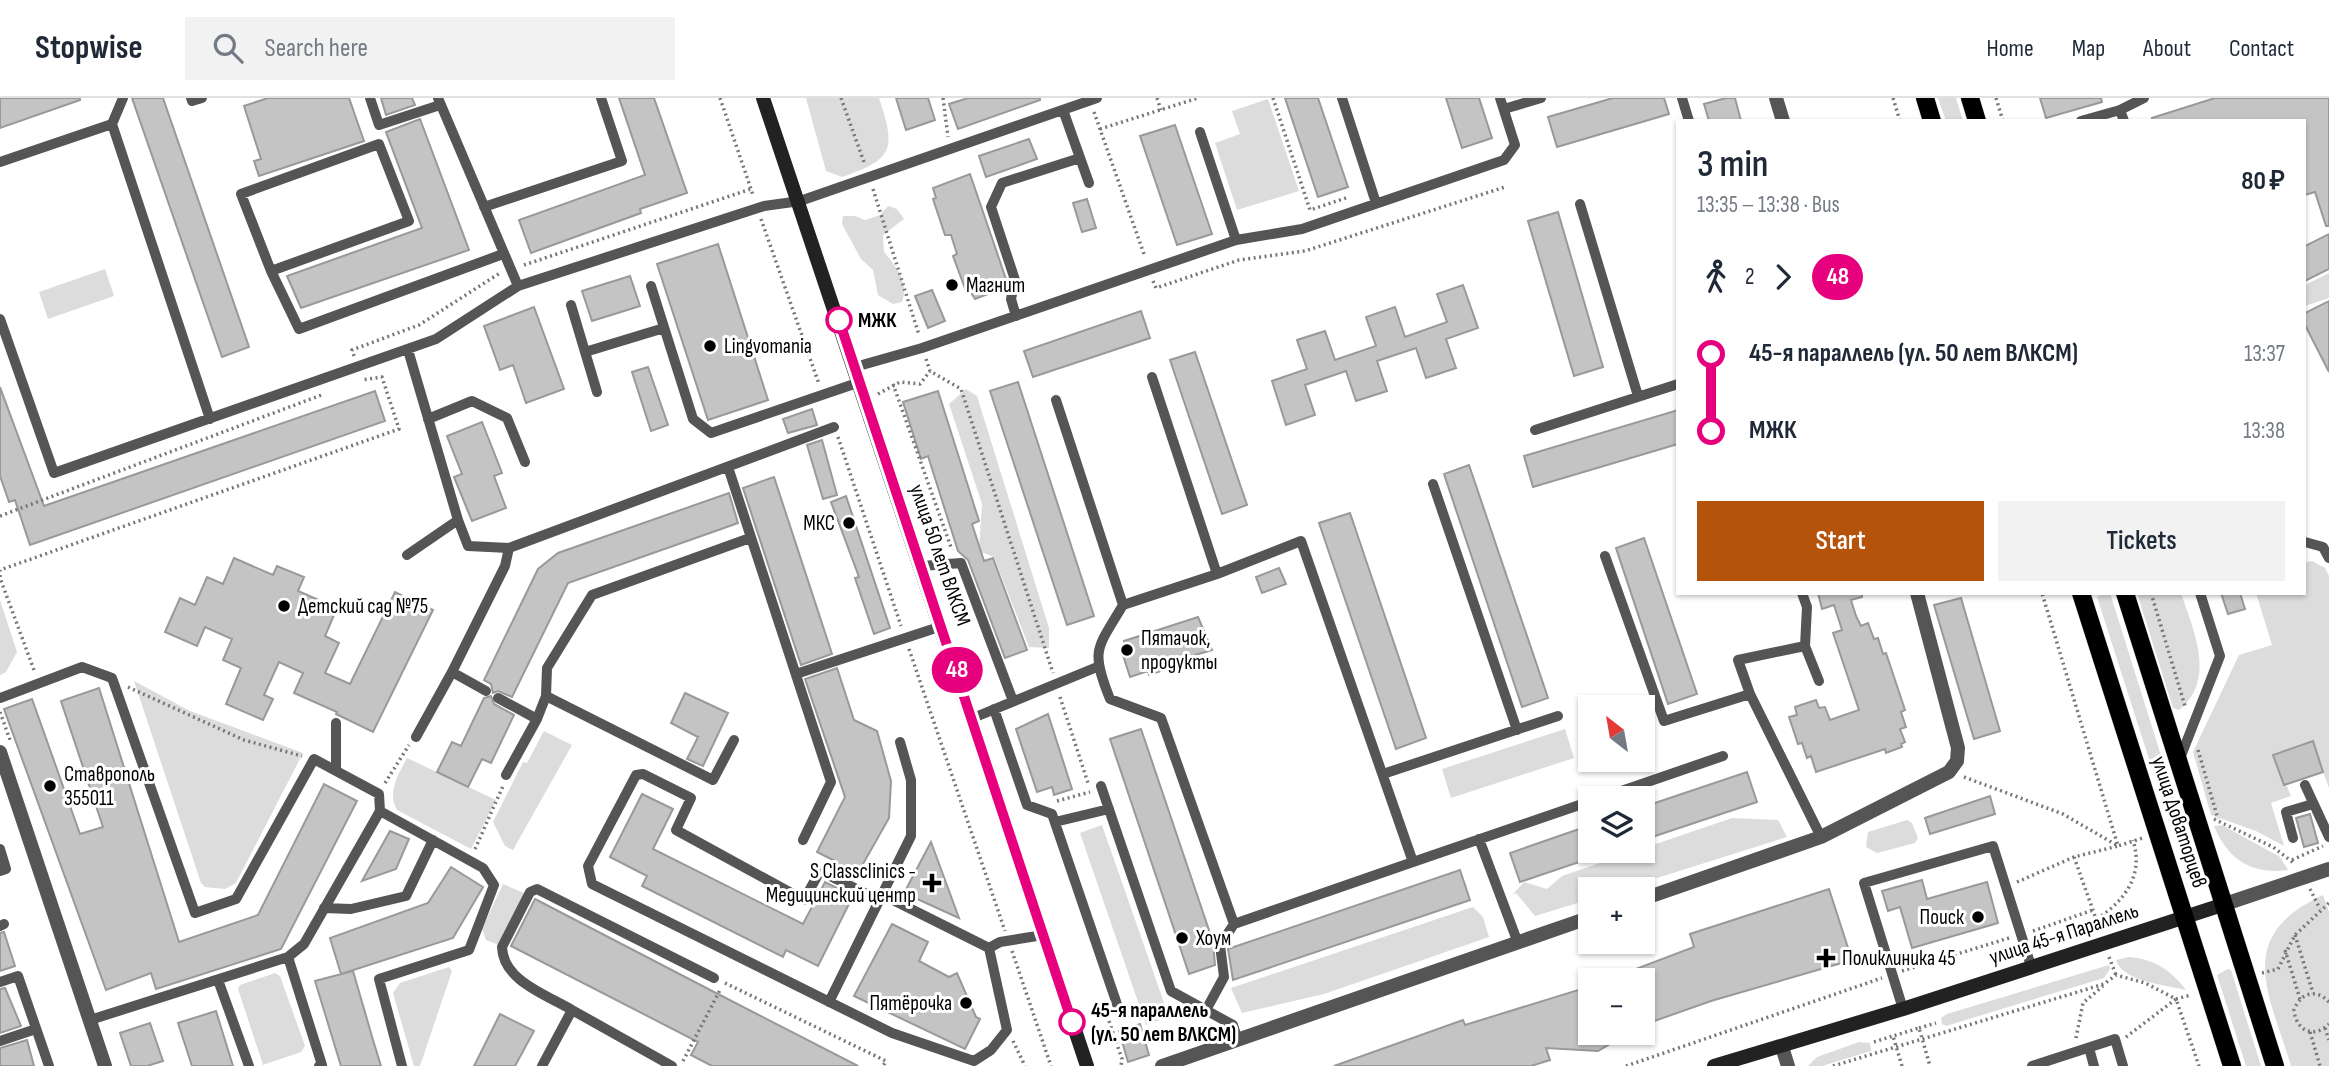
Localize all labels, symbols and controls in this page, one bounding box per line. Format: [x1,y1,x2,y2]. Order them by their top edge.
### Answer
search box [185,17,675,80]
text: Stopwise [35,28,143,68]
icon: search [209,29,247,67]
text: Search here [265,33,368,64]
text: Home [1986,34,2034,63]
text: Map [2072,34,2105,63]
text: About [2143,34,2191,63]
text: Contact [2229,34,2294,63]
text: 3 min [1697,142,1768,187]
text: 80 ₽ [2241,166,2285,197]
text: 13:35 – 13:38 · Bus [1697,191,1840,219]
icon: walk [1697,258,1735,296]
icon: forward [1764,258,1802,296]
text: 48 [1826,262,1849,291]
text: 2 [1745,263,1754,291]
place label: Магнит [966,273,1025,298]
marker: Магнит [944,277,960,293]
marker: МЖК [826,307,852,333]
place label: МЖК [858,308,897,333]
place label: Lingvomania [724,334,812,359]
marker: Lingvomania [702,338,718,354]
text: 45-я параллель (ул. 50 лет ВЛКСМ) [1749,338,2078,369]
text: 13:37 [2244,340,2285,368]
text: МЖК [1749,415,1797,446]
text: 13:38 [2243,417,2285,445]
street label: улица 50 лет ВЛКСМ [904,481,976,629]
button: Start [1697,501,1984,581]
button: Tickets [1998,501,2285,581]
place label: МКС [803,511,835,536]
marker: МКС [841,515,857,531]
place label: Детский сад №75 [298,594,428,619]
marker: Детский сад №75 [276,598,292,614]
place label: Пятачок, продукты [1141,626,1218,675]
marker: Пятачок, продукты [1119,642,1135,658]
line badge: 48 [926,647,988,693]
text: 48 [946,655,968,684]
north arrow [1578,695,1656,772]
map controls [1578,695,1655,1045]
street label: улица Доваторцев [2146,753,2212,891]
place label: Ставрополь 355011 [64,762,155,811]
marker: Ставрополь 355011 [42,778,58,794]
button: layers [1578,786,1655,863]
place label: S Classclinics - Медицинский центр [766,859,916,908]
marker: S Classclinics - Медицинский центр [922,873,942,893]
button: + [1578,877,1655,954]
street label: улица 45-я Параллель [1986,898,2142,970]
place label: Поиск [1920,905,1964,930]
marker: Поиск [1970,909,1986,925]
place label: Хоум [1195,926,1231,951]
marker: Хоум [1174,930,1190,946]
place label: Поликлиника 45 [1842,946,1956,971]
marker: Поликлиника 45 [1816,948,1836,968]
button: − [1578,968,1655,1045]
place label: Пятёрочка [869,991,952,1016]
marker: Пятёрочка [958,995,974,1011]
place label: 45-я параллель (ул. 50 лет ВЛКСМ) [1091,998,1236,1047]
marker: 45-я параллель (ул. 50 лет ВЛКСМ) [1059,1009,1085,1035]

